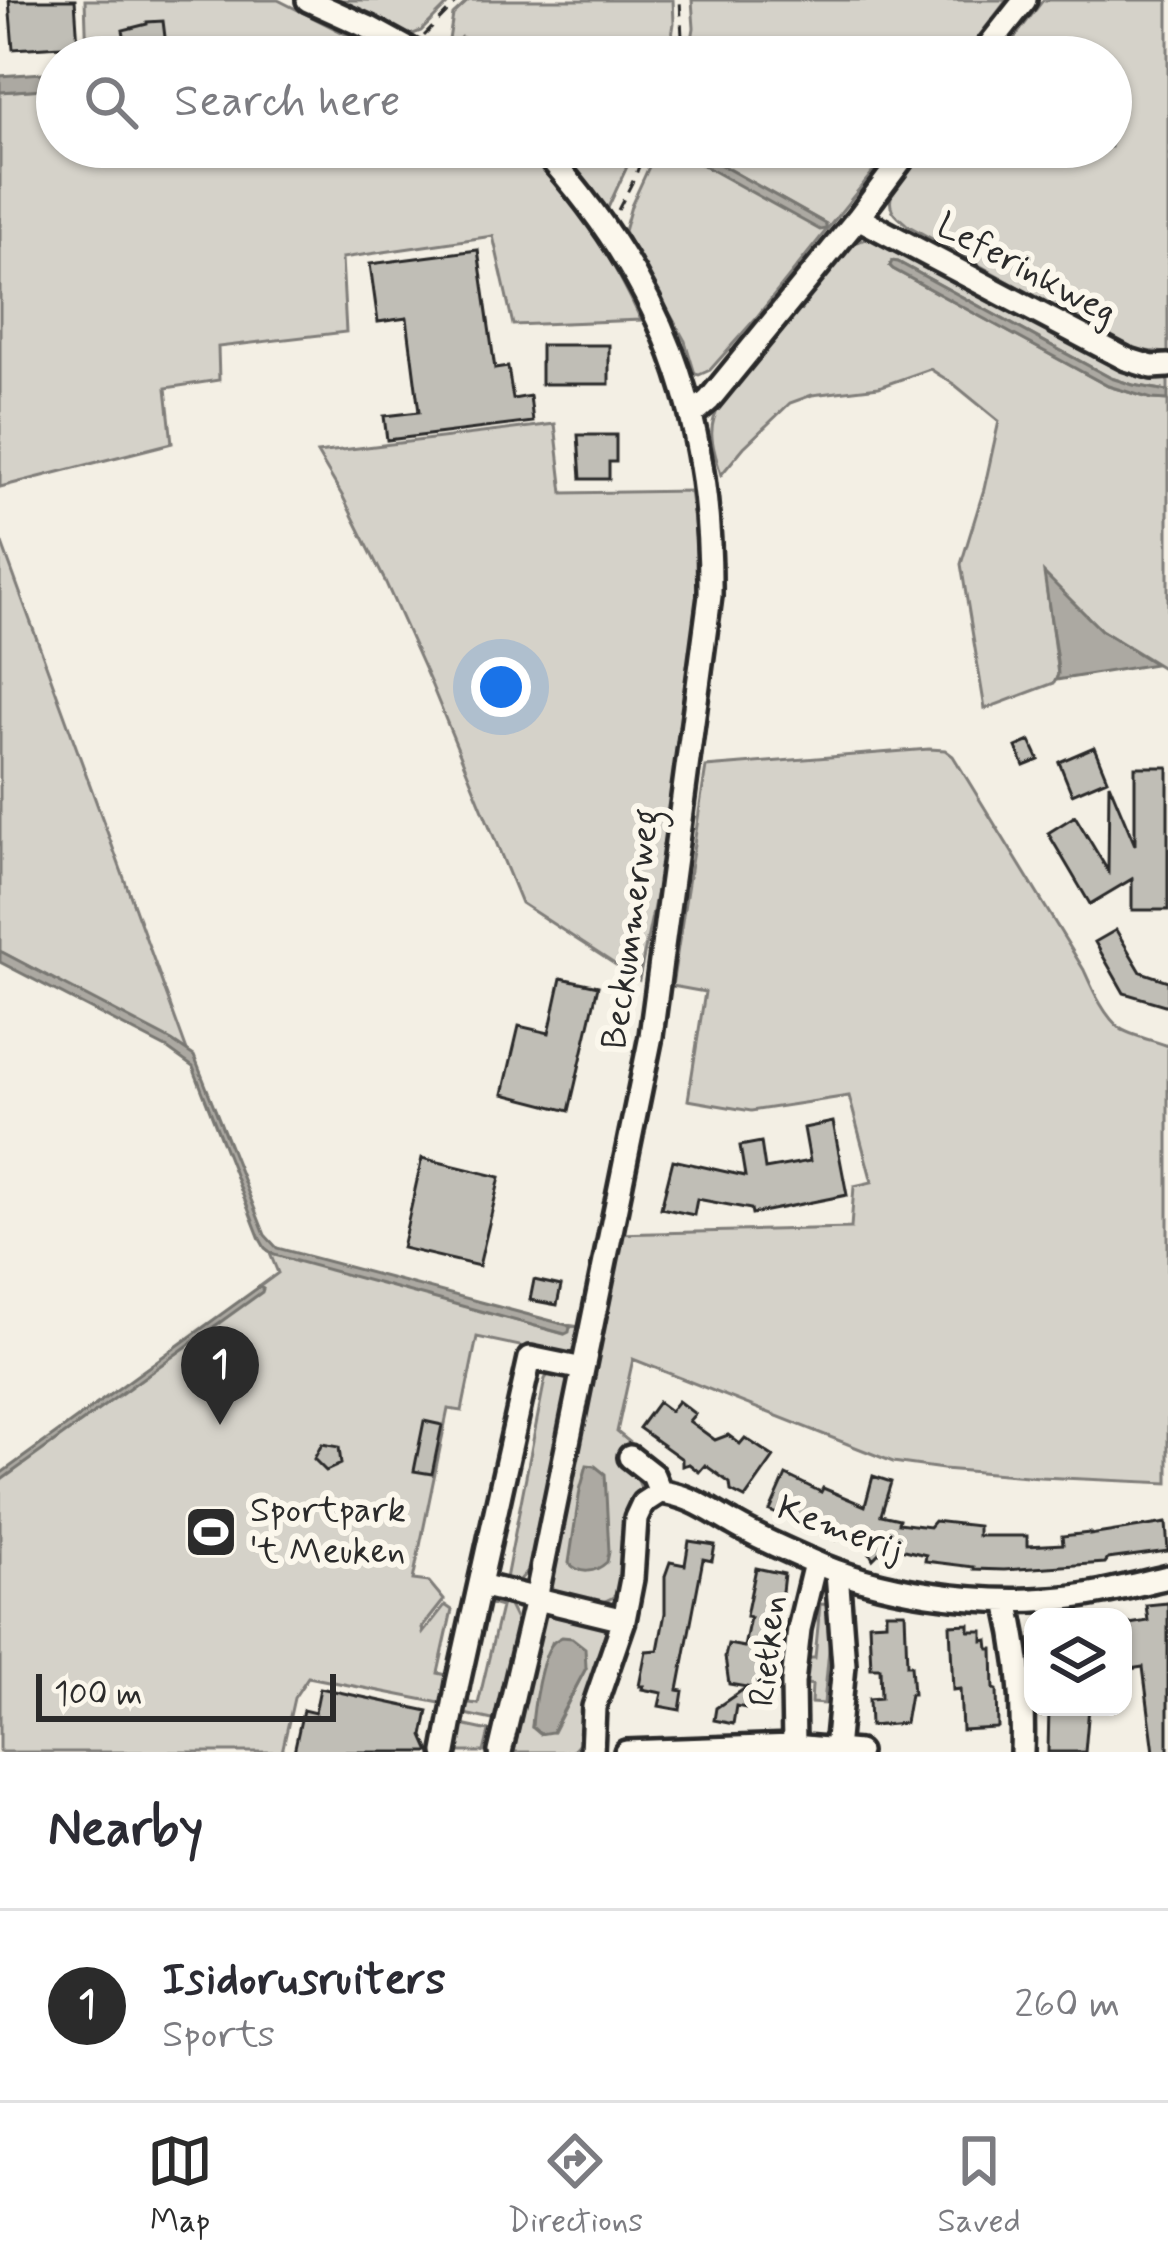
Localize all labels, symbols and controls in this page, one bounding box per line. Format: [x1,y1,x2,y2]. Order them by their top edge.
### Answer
search box [36,36,1132,168]
icon: search [78,69,144,135]
text: Search here [174,73,401,132]
street label: Leferinkweg [928,203,1124,337]
your location [471,657,531,717]
street label: Beckummerweg [592,805,675,1053]
pin: 1 [181,1326,259,1425]
street label: Kemerij [770,1486,910,1574]
place label: Sportpark 't Meuken [250,1488,406,1576]
sports icon: Sportpark 't Meuken [183,1504,239,1560]
street label: Rietken [740,1593,798,1709]
map controls [1024,1608,1132,1716]
button: layers [1024,1608,1132,1716]
scale bar [36,1668,336,1721]
text: 100 m [54,1673,143,1717]
text: Nearby [48,1797,203,1863]
text: Isidorusruiters [162,1951,446,2010]
text: 1 [78,1980,96,2031]
text: 260 m [1014,1980,1120,2031]
text: Sports [162,2010,275,2061]
tab: Map [147,2128,213,2244]
tab: Directions [507,2128,643,2244]
tab: Saved [937,2128,1021,2244]

